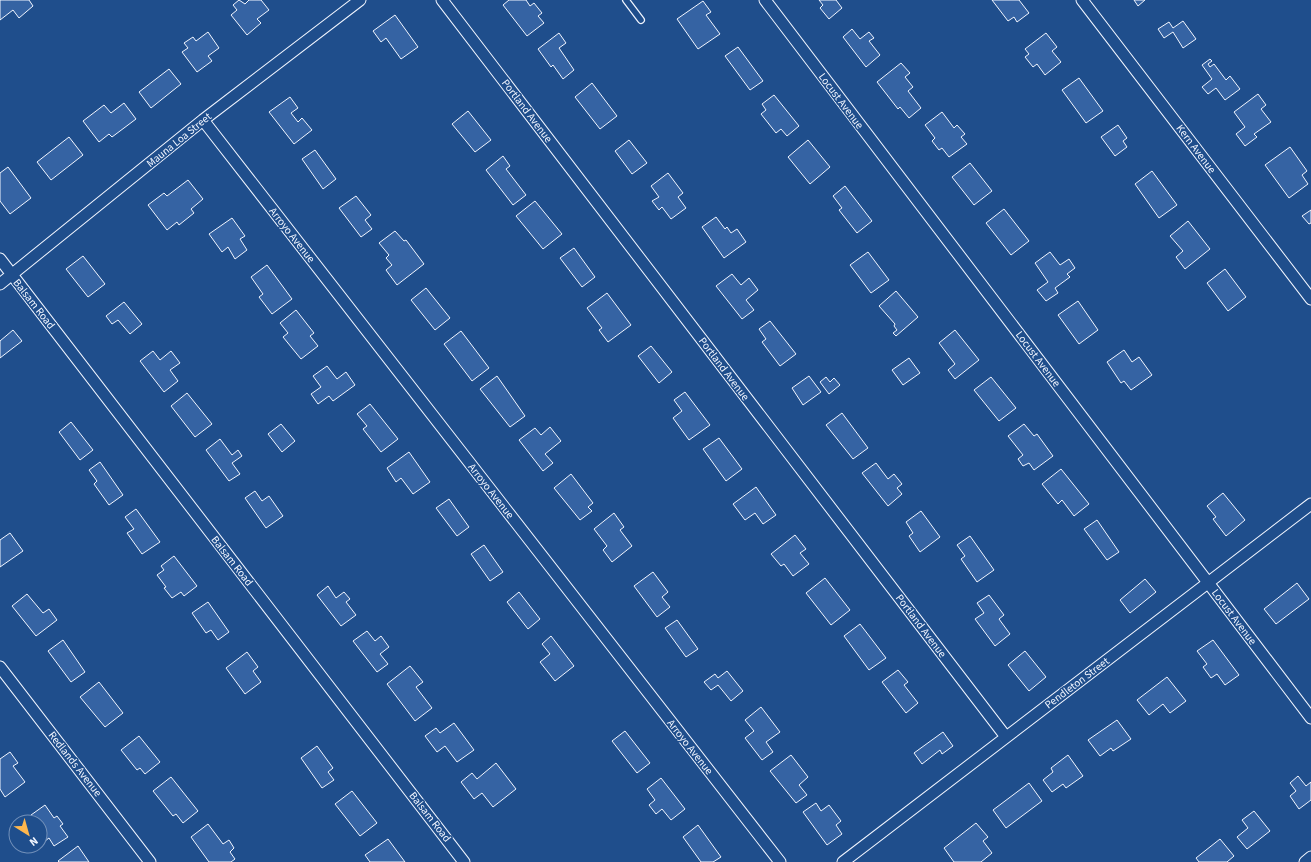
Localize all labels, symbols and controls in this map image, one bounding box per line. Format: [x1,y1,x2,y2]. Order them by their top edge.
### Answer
street label: Locust Avenue [815,70,867,132]
street label: Portland Avenue [498,76,556,146]
street label: Mauna Loa Street [143,109,215,171]
street label: Kern Avenue [1173,121,1220,177]
street label: Arroyo Avenue [266,204,319,266]
street label: Balsam Road [10,276,58,332]
street label: Locust Avenue [1012,328,1064,390]
street label: Portland Avenue [695,334,753,404]
street label: Arroyo Avenue [465,460,518,522]
street label: Balsam Road [208,533,256,589]
street label: Locust Avenue [1208,586,1260,648]
street label: Portland Avenue [892,591,950,661]
street label: Pendleton Street [1042,654,1112,712]
street label: Arroyo Avenue [664,716,717,778]
street label: Redlands Avenue [45,728,106,800]
street label: Balsam Road [406,789,454,845]
north arrow [8,814,48,854]
text: N [26,833,41,850]

